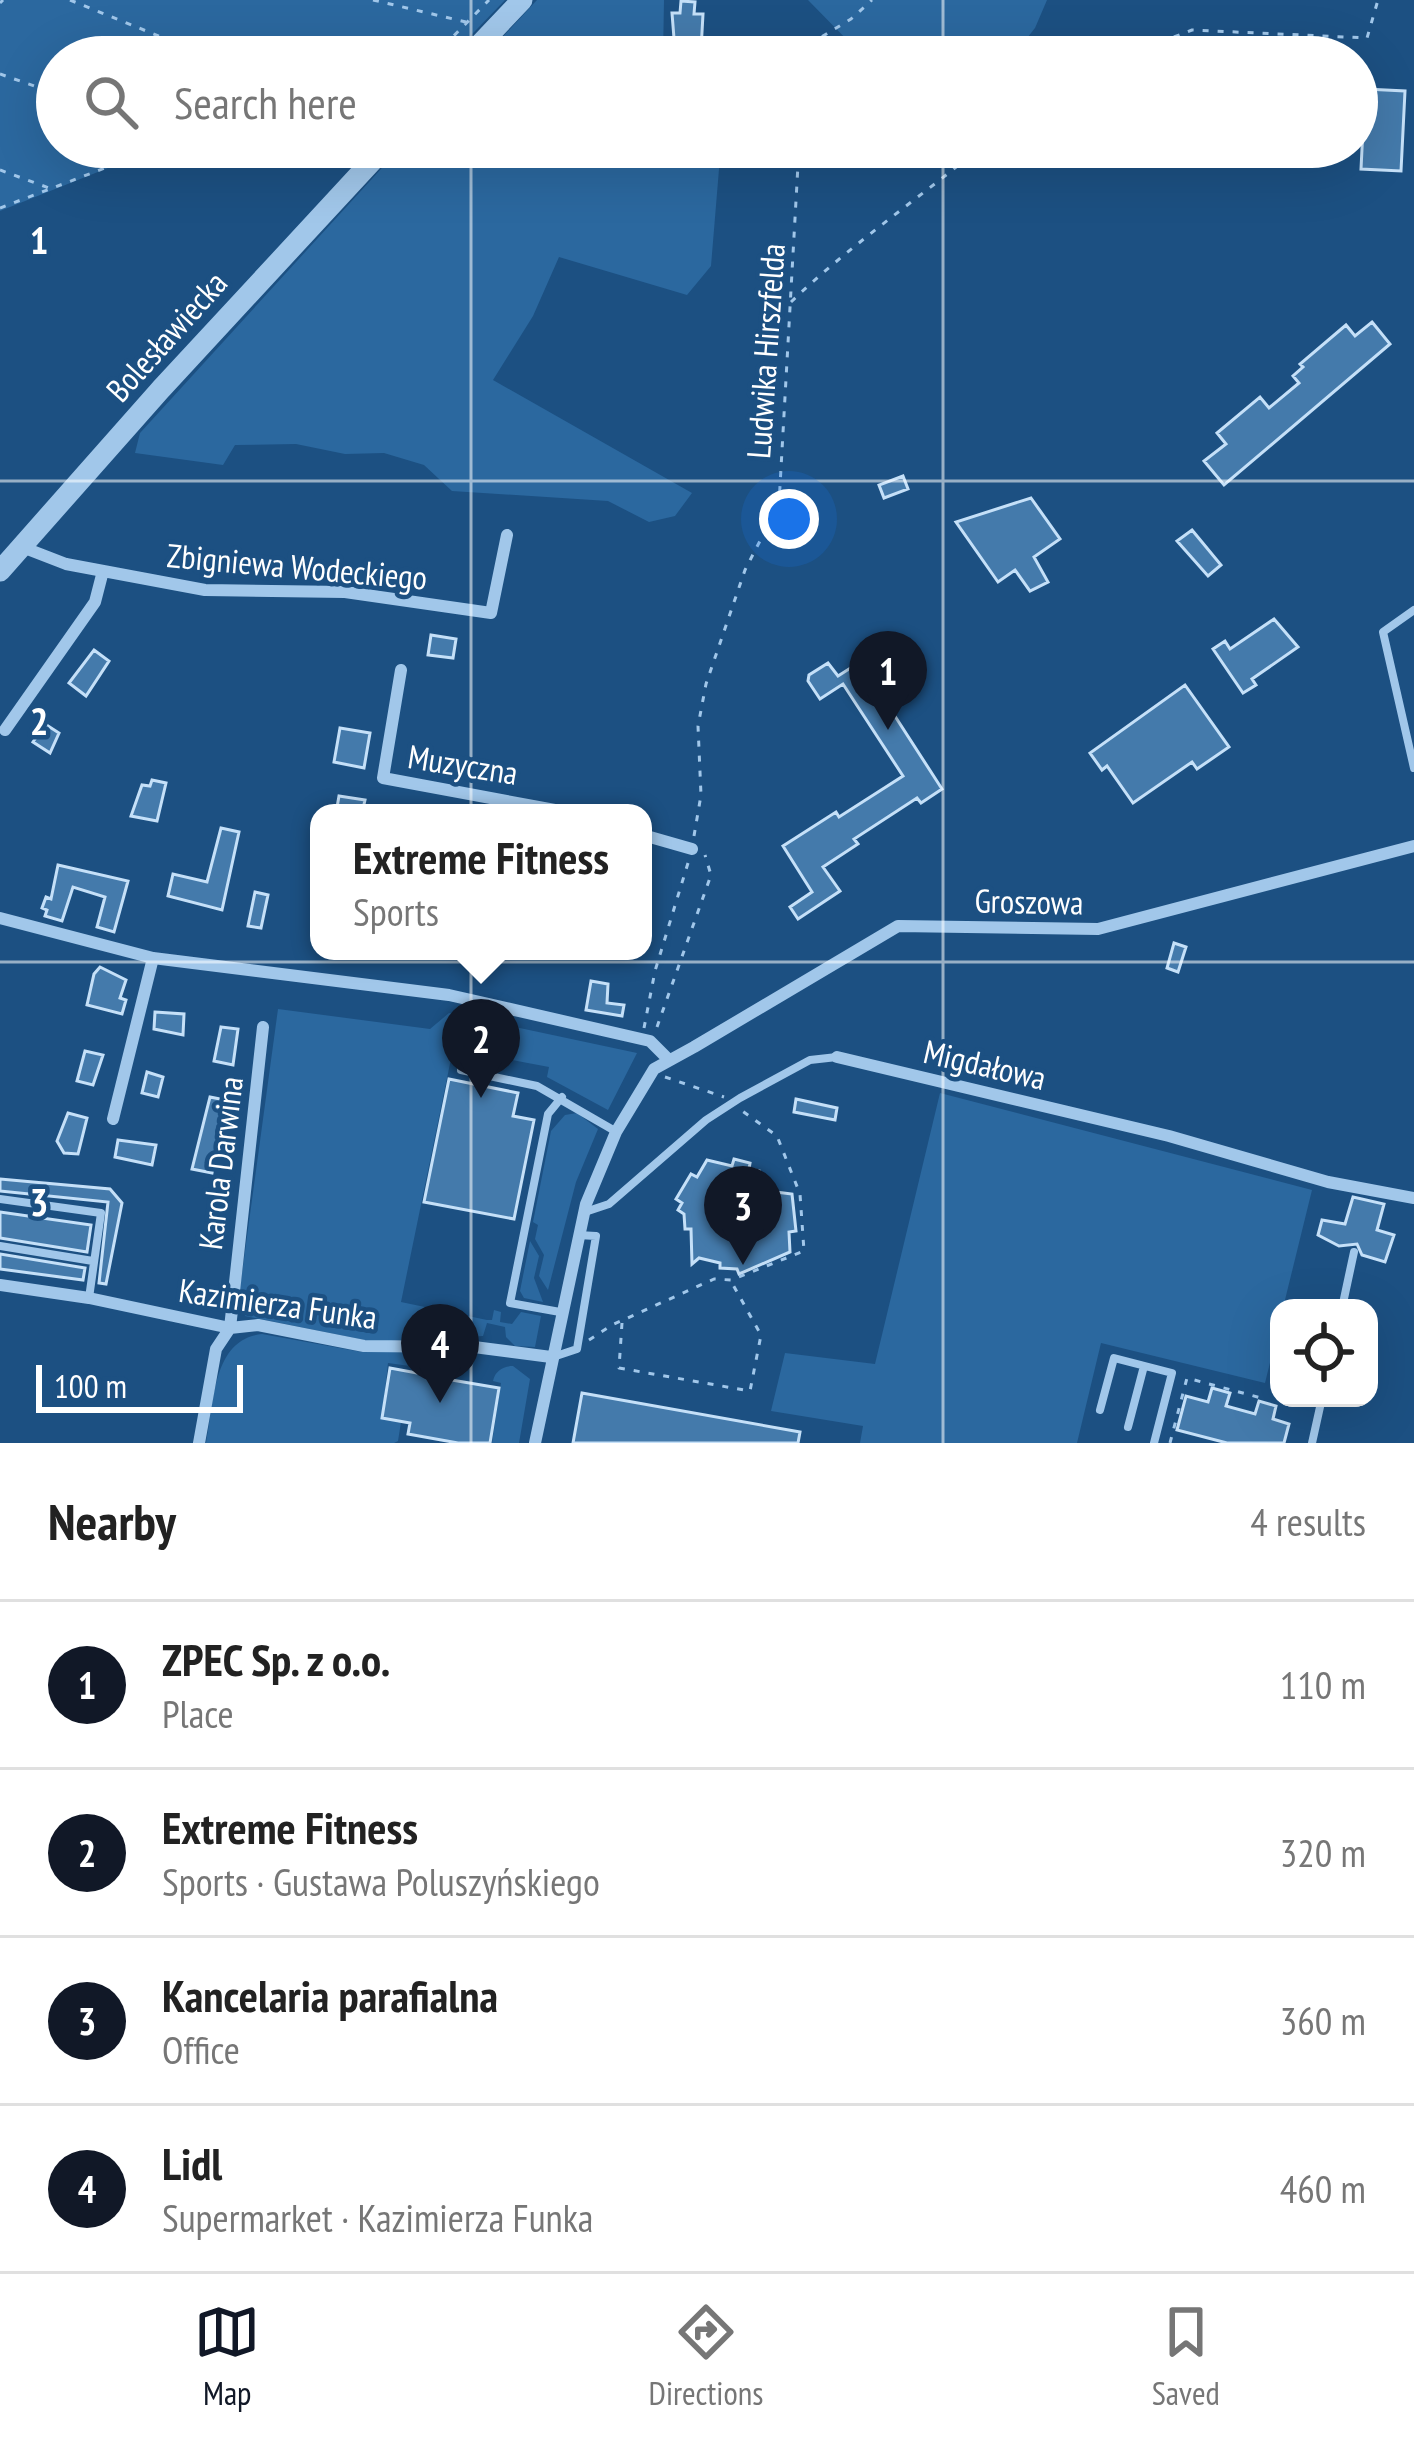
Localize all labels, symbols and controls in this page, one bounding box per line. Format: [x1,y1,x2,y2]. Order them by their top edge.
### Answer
search box [36,36,1378,168]
icon: search [78,69,144,135]
text: Search here [174,73,357,131]
text: 1 [30,214,48,265]
street label: Ludwika Hirszfelda [736,242,794,460]
street label: Bolesławiecka [96,262,236,410]
your location [759,489,819,549]
street label: Zbigniewa Wodeckiego [165,533,429,599]
pin: 1 [849,631,927,730]
text: 2 [30,695,48,746]
street label: Muzyczna [405,734,521,794]
popup [310,804,652,960]
text: Extreme Fitness [353,828,609,886]
street label: Groszowa [974,879,1084,923]
text: Sports [353,886,439,937]
pin: 2 [442,999,520,1098]
street label: Migdałowa [920,1029,1050,1099]
street label: Karola Darwina [188,1074,252,1252]
pin: 3 [704,1166,782,1265]
text: 3 [30,1176,48,1227]
street label: Kazimierza Funka [176,1268,380,1338]
map controls [1270,1299,1378,1407]
button: locate [1270,1299,1378,1407]
pin: 4 [401,1304,479,1403]
scale bar [36,1359,243,1412]
text: 100 m [54,1364,127,1407]
text: Nearby [48,1488,176,1554]
text: 4 results [1250,1496,1366,1547]
text: ZPEC Sp. z o.o. [162,1630,390,1688]
text: 1 [78,1659,96,1710]
text: 110 m [1280,1659,1366,1710]
text: Place [162,1688,234,1739]
text: Extreme Fitness [162,1798,418,1856]
text: 2 [78,1827,96,1878]
text: 320 m [1280,1827,1366,1878]
text: Sports · Gustawa Poluszyńskiego [162,1856,600,1907]
text: Kancelaria parafialna [162,1966,498,2024]
text: 3 [78,1995,96,2046]
text: 360 m [1280,1995,1366,2046]
text: Office [162,2024,240,2075]
text: Lidl [162,2134,222,2192]
text: 4 [78,2163,96,2214]
text: 460 m [1280,2163,1366,2214]
text: Supermarket · Kazimierza Funka [162,2192,593,2243]
tab: Map [194,2299,260,2414]
tab: Directions [649,2299,763,2414]
tab: Saved [1152,2299,1220,2414]

